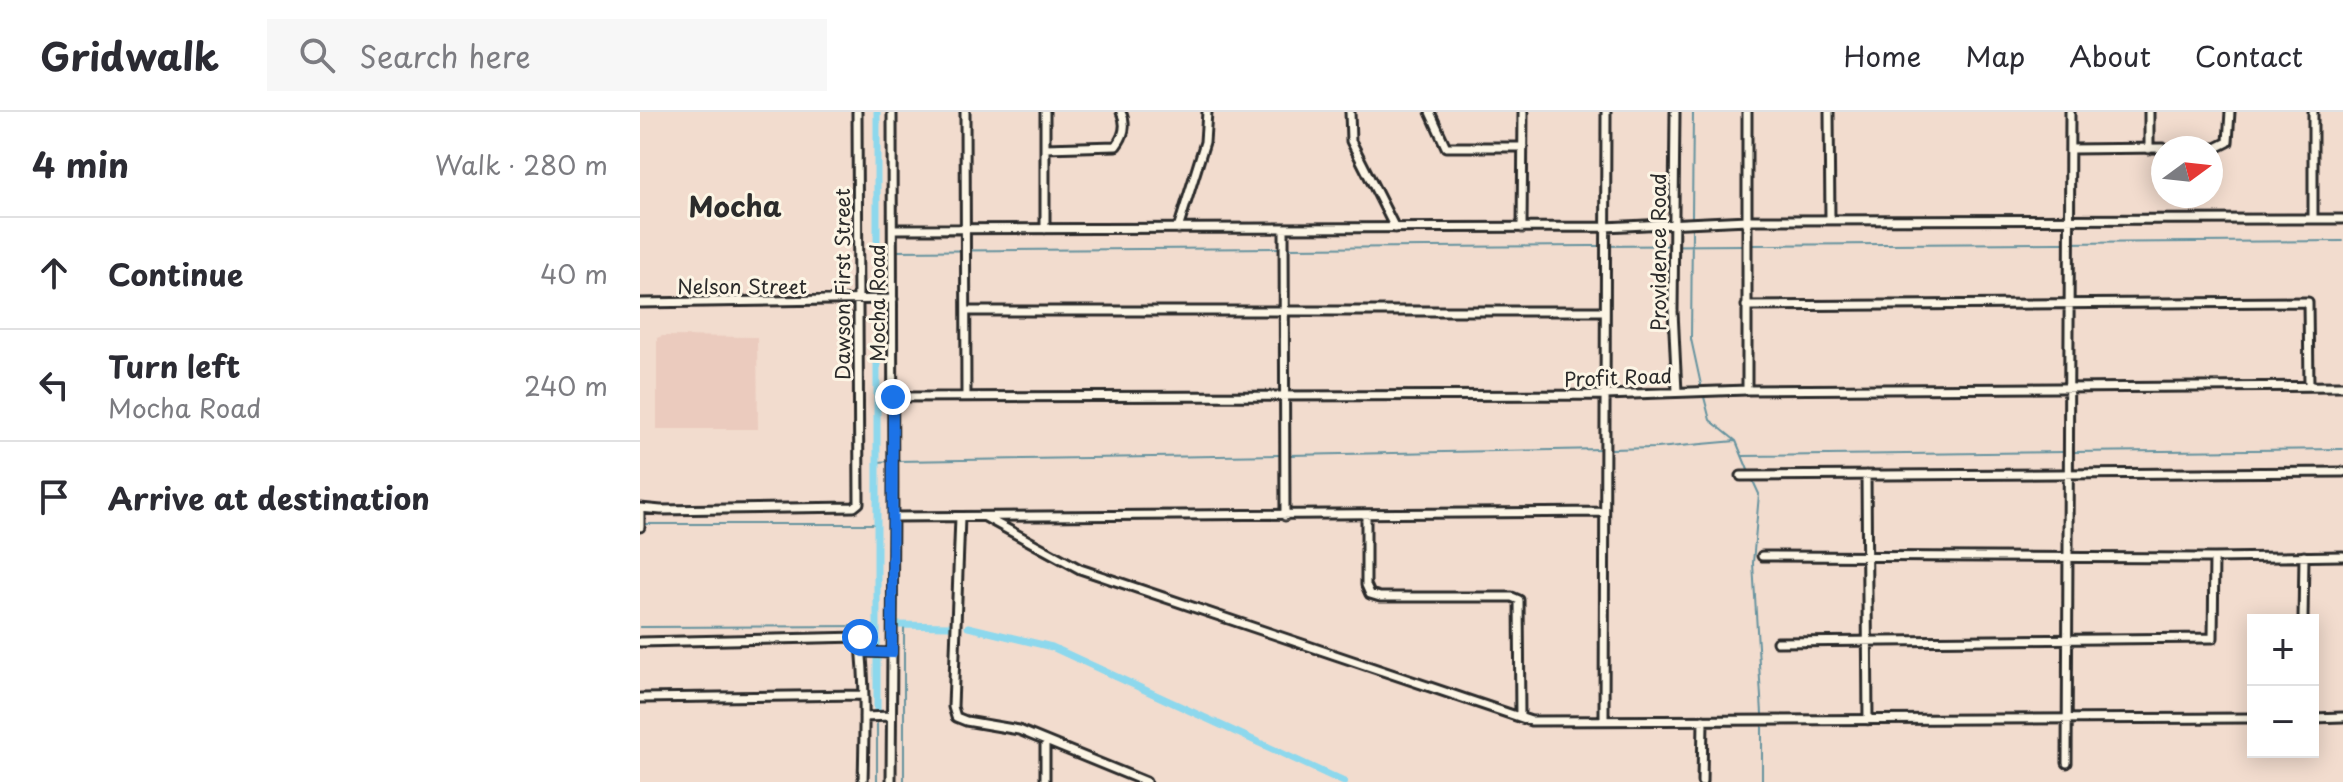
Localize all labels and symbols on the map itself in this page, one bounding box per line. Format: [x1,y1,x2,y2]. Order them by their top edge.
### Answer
north arrow [2151,136,2223,208]
street label: Providence Road [1643,173,1673,331]
district label: Mocha [688,184,782,227]
street label: Dawson First Street [827,188,857,380]
street label: Mocha Road [862,244,892,362]
street label: Nelson Street [677,271,807,301]
street label: Profit Road [1563,360,1673,394]
route end [875,379,911,415]
route start [842,619,878,655]

